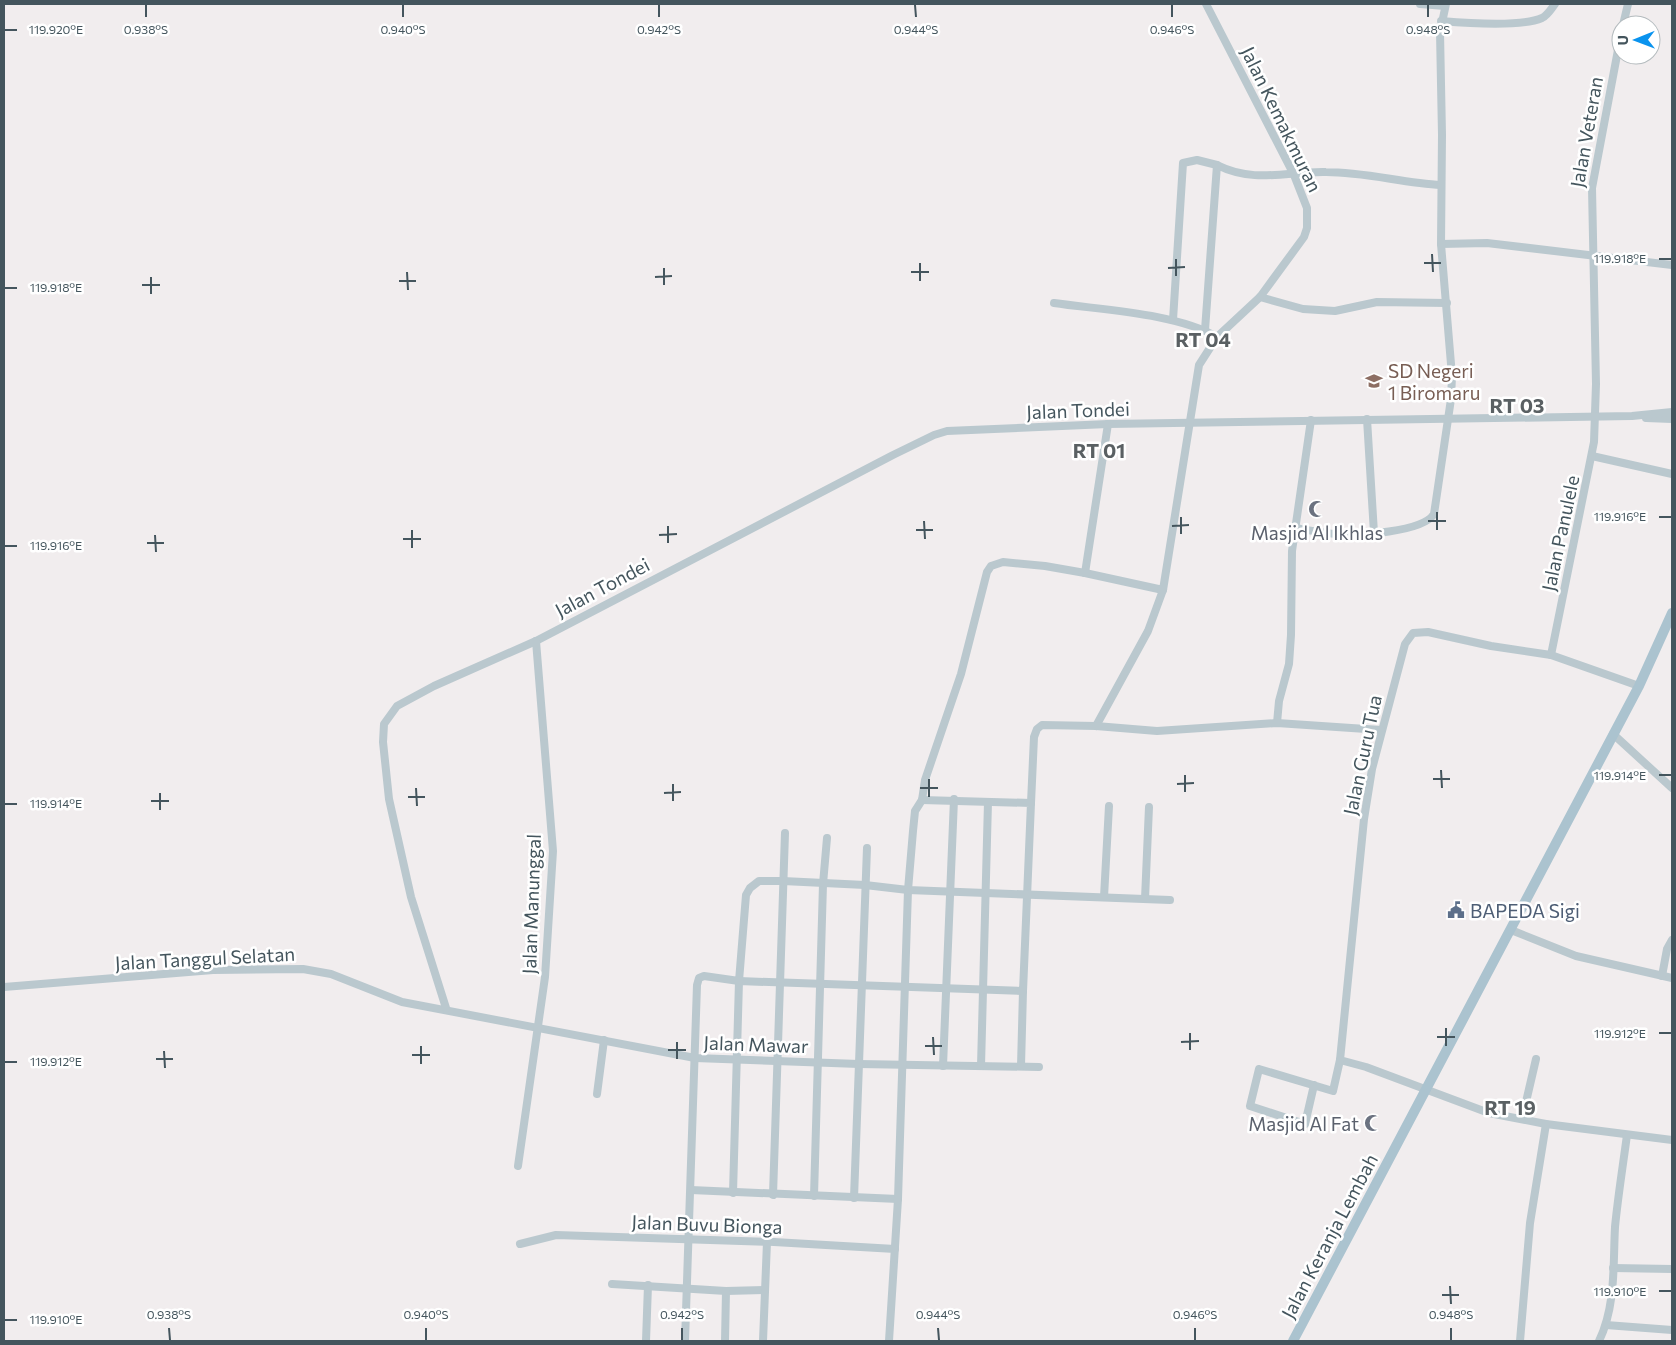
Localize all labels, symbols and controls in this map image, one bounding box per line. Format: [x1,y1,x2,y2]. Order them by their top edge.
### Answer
north arrow [1611,15,1661,65]
text: 119.920°E [29,22,83,36]
text: 0.938°S [124,22,168,36]
text: 0.940°S [380,22,426,36]
text: 0.942°S [637,22,681,36]
text: 0.944°S [894,22,938,36]
text: 0.946°S [1150,22,1194,36]
text: 0.948°S [1406,22,1450,36]
text: U [1614,35,1631,45]
street label: Jalan Kemakmuran [1237,42,1327,196]
street label: Jalan Veteran [1565,75,1607,189]
text: 119.918°E [1594,251,1646,265]
text: 119.918°E [30,280,82,294]
district label: RT 04 [1175,327,1231,351]
place label: SD Negeri 1 Biromaru [1388,359,1480,404]
school or university icon: SD Negeri 1 Biromaru [1364,371,1384,391]
district label: RT 03 [1490,393,1544,417]
street label: Jalan Tondei [1026,397,1130,423]
district label: RT 01 [1073,438,1125,462]
street label: Jalan Panulele [1537,473,1583,593]
mosque icon: Masjid Al Ikhlas [1307,499,1327,519]
text: 119.916°E [1594,509,1646,523]
place label: Masjid Al Ikhlas [1251,521,1383,544]
text: 119.916°E [30,538,82,552]
street label: Jalan Tondei [551,553,653,621]
street label: Jalan Guru Tua [1338,693,1386,817]
text: 119.914°E [1594,768,1646,782]
text: 119.914°E [30,796,82,810]
street label: Jalan Manunggal [517,833,545,975]
place label: BAPEDA Sigi [1470,899,1580,922]
public building icon: BAPEDA Sigi [1446,900,1466,920]
street label: Jalan Tanggul Selatan [114,942,296,974]
text: 119.912°E [1594,1026,1646,1040]
street label: Jalan Mawar [703,1031,809,1057]
text: 119.912°E [30,1054,82,1068]
district label: RT 19 [1484,1095,1536,1119]
place label: Masjid Al Fat [1248,1112,1359,1135]
mosque icon: Masjid Al Fat [1363,1113,1383,1133]
street label: Jalan Keranja Lembah [1276,1150,1382,1322]
street label: Jalan Buvu Bionga [631,1210,783,1238]
text: 119.910°E [1594,1284,1646,1298]
text: 0.938°S [147,1307,191,1321]
text: 0.940°S [403,1307,449,1321]
text: 0.942°S [660,1307,704,1321]
text: 0.944°S [916,1307,960,1321]
text: 0.946°S [1173,1307,1217,1321]
text: 0.948°S [1429,1307,1473,1321]
text: 119.910°E [30,1312,82,1326]

